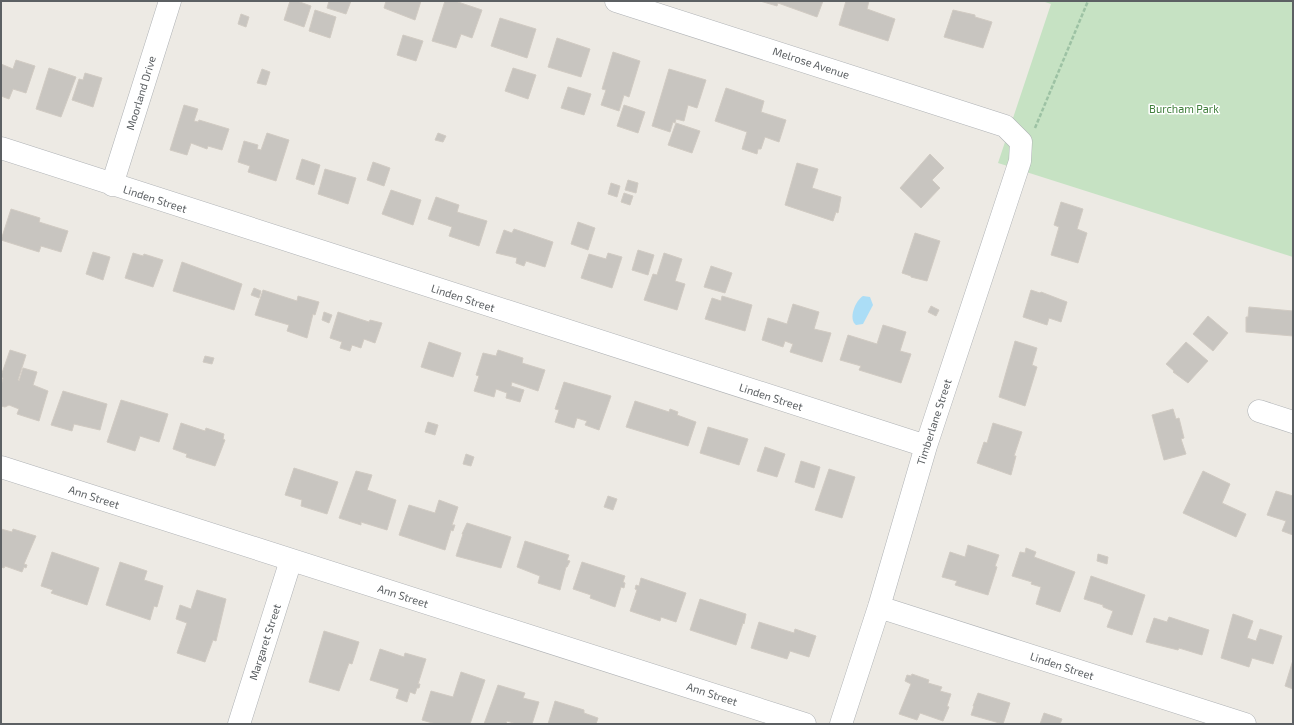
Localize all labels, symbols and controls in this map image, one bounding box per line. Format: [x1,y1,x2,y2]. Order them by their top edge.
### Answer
street label: Melrose Avenue [771,44,851,81]
street label: Moorland Drive [123,54,158,132]
park label: Burcham Park [1149,102,1219,115]
street label: Linden Street [122,182,189,215]
street label: Linden Street [430,281,497,314]
street label: Timberlane Street [913,377,954,467]
street label: Linden Street [738,380,805,413]
street label: Ann Street [67,482,121,511]
street label: Ann Street [376,581,430,610]
street label: Margaret Street [246,602,283,682]
street label: Linden Street [1029,649,1096,682]
street label: Ann Street [685,679,739,708]

